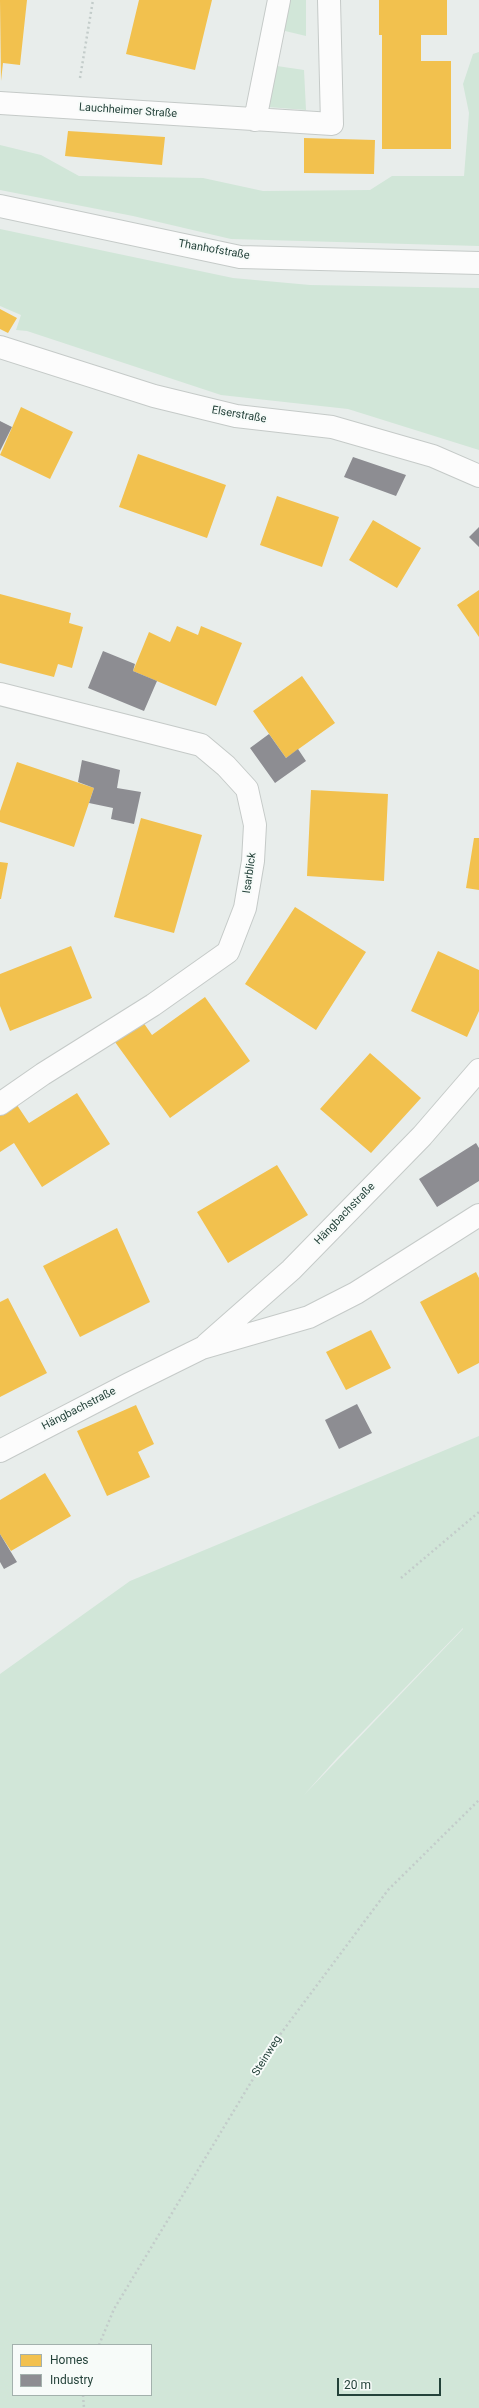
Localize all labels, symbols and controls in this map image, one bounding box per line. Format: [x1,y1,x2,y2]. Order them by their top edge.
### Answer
street label: Lauchheimer Straße [79,101,177,121]
street label: Thanhofstraße [177,237,251,263]
street label: Elserstraße [211,404,267,426]
street label: Isarblick [241,852,259,894]
street label: Hängbachstraße [312,1180,378,1248]
street label: Hängbachstraße [40,1385,118,1433]
street label: Steinweg [249,2033,285,2079]
legend [12,2344,152,2396]
text: Homes [50,2353,88,2367]
scale bar [339,2370,443,2396]
text: Industry [50,2373,93,2387]
text: 20 m [344,2378,371,2392]

